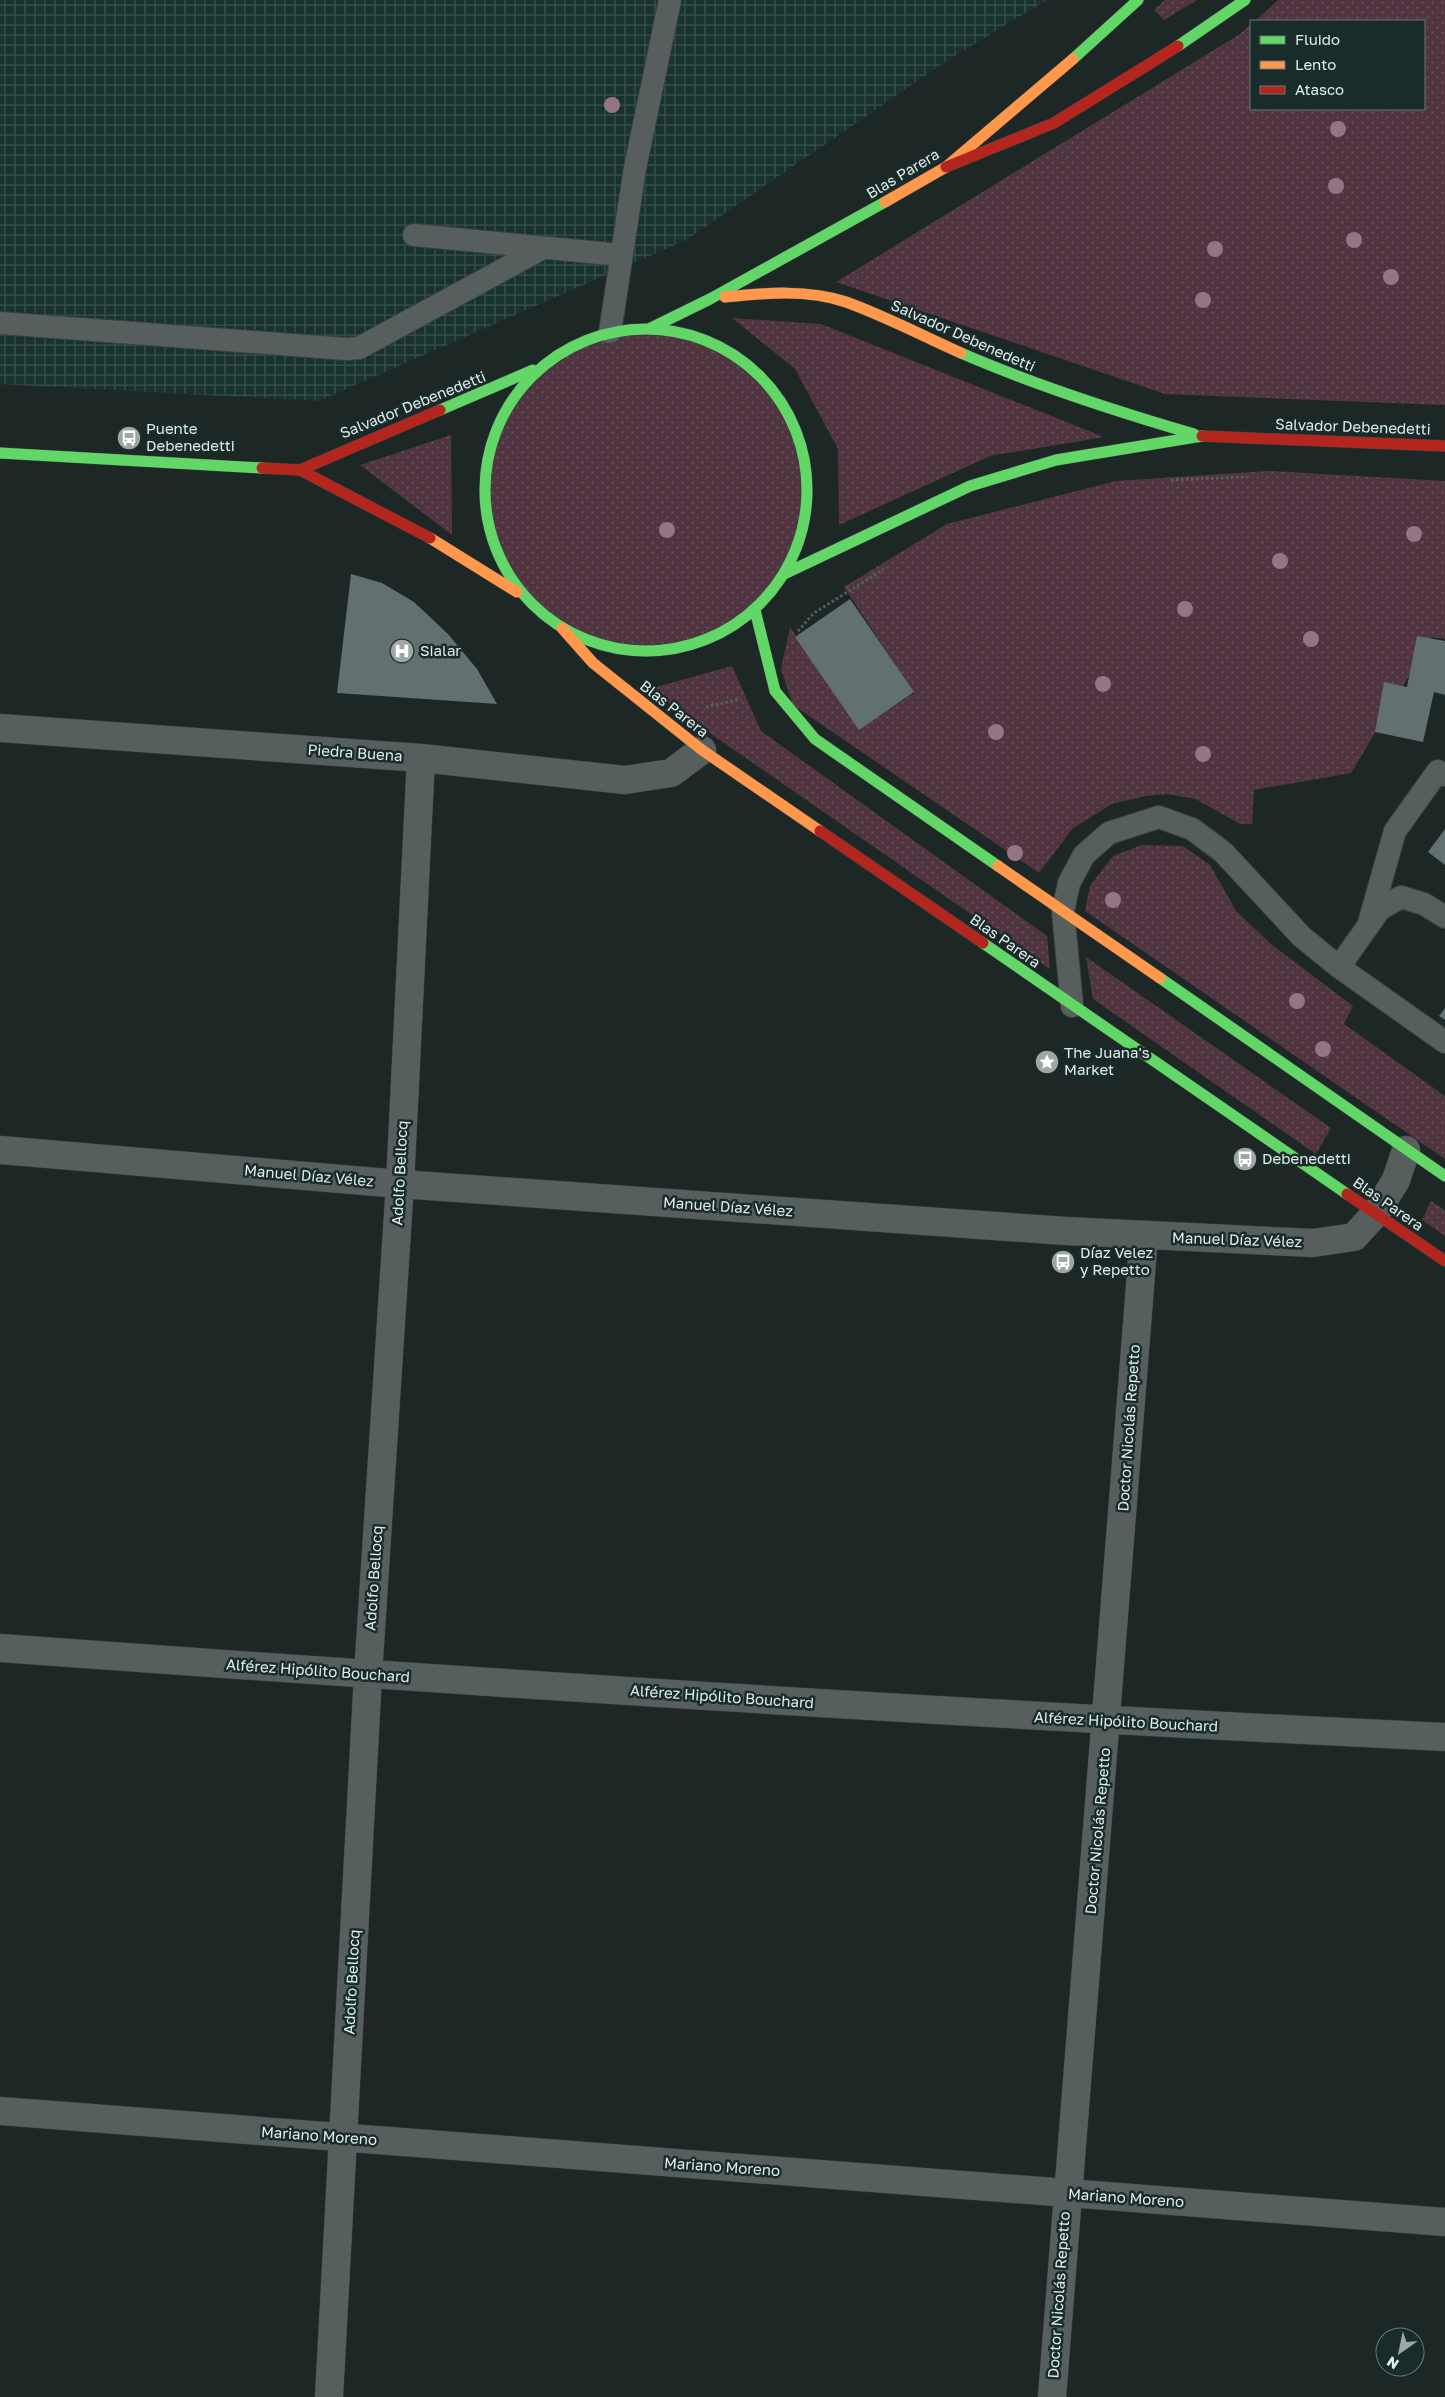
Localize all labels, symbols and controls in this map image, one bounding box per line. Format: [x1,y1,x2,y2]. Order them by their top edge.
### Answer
legend [1250,20,1425,110]
text: Fluido [1295,30,1340,48]
text: Lento [1295,55,1336,73]
text: Atasco [1295,80,1344,98]
street label: Blas Parera [863,144,942,202]
street label: Salvador Debenedetti [889,295,1038,375]
street label: Salvador Debenedetti [337,367,488,442]
street label: Salvador Debenedetti [1275,414,1431,438]
place label: Puente Debenedetti [146,419,235,454]
bus stop icon: Puente Debenedetti [116,425,142,451]
hospital icon: Sialar [389,638,415,664]
place label: Sialar [420,641,461,659]
street label: Blas Parera [637,676,712,740]
street label: Piedra Buena [307,740,403,764]
street label: Blas Parera [967,909,1044,971]
place label: The Juana's Market [1064,1043,1150,1078]
place icon: The Juana's Market [1034,1049,1060,1075]
street label: Adolfo Bellocq [387,1120,411,1226]
bus stop icon: Debenedetti [1232,1146,1258,1172]
place label: Debenedetti [1262,1149,1351,1167]
street label: Manuel Díaz Vélez [243,1160,375,1190]
street label: Blas Parera [1350,1172,1427,1234]
street label: Manuel Díaz Vélez [663,1192,794,1220]
street label: Manuel Díaz Vélez [1172,1228,1303,1250]
place label: Díaz Velez y Repetto [1080,1243,1154,1278]
bus stop icon: Díaz Velez y Repetto [1050,1249,1076,1275]
street label: Doctor Nicolás Repetto [1113,1344,1143,1512]
street label: Adolfo Bellocq [360,1525,386,1631]
street label: Alférez Hipólito Bouchard [226,1655,411,1685]
street label: Alférez Hipólito Bouchard [630,1681,815,1711]
street label: Alférez Hipólito Bouchard [1034,1707,1219,1735]
street label: Doctor Nicolás Repetto [1081,1747,1113,1915]
street label: Adolfo Bellocq [339,1929,363,2035]
street label: Mariano Moreno [260,2122,378,2148]
street label: Mariano Moreno [663,2153,781,2179]
street label: Mariano Moreno [1067,2184,1185,2210]
street label: Doctor Nicolás Repetto [1043,2211,1073,2379]
north arrow [1375,2327,1425,2377]
text: N [1384,2353,1402,2373]

